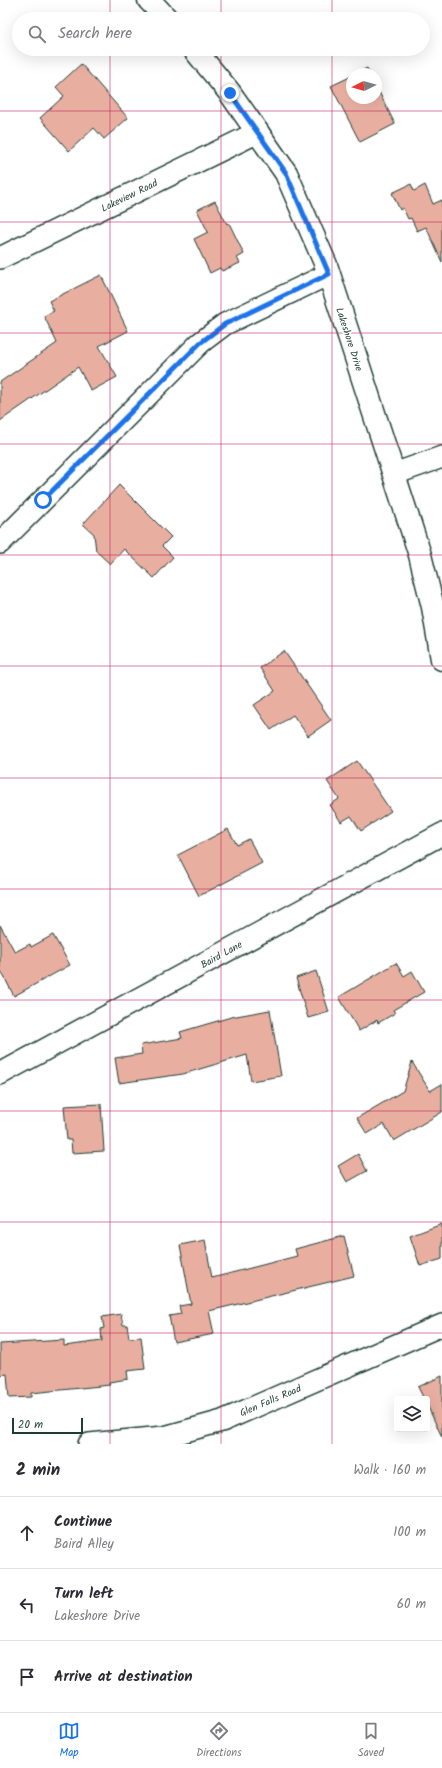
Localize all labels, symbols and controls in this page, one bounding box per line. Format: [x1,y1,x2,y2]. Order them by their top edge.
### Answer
search box [12,12,430,56]
text: Search here [58,22,132,46]
icon: search [26,23,48,45]
north arrow [346,68,382,104]
route end [221,84,239,102]
street label: Lakeview Road [98,175,161,217]
street label: Lakeshore Drive [331,305,367,374]
route start [34,491,52,509]
street label: Baird Lane [198,937,246,973]
street label: Glen Falls Road [237,1380,305,1421]
map controls [394,1396,430,1432]
button: layers [394,1396,430,1432]
scale bar [12,1416,83,1435]
text: 20 m [18,1416,43,1434]
text: 2 min [16,1457,60,1484]
text: Walk · 160 m [354,1460,426,1481]
text: Continue [54,1510,112,1534]
icon: ahead [16,1522,38,1544]
text: 100 m [393,1522,426,1543]
text: Baird Alley [54,1534,114,1555]
text: Turn left [54,1582,114,1606]
icon: left [16,1594,38,1616]
text: 60 m [397,1594,426,1615]
text: Lakeshore Drive [54,1606,140,1627]
text: Arrive at destination [54,1665,193,1689]
icon: arrive [16,1666,38,1688]
tab: Map [58,1720,80,1762]
tab: Directions [196,1720,242,1762]
tab: Saved [358,1720,384,1762]

